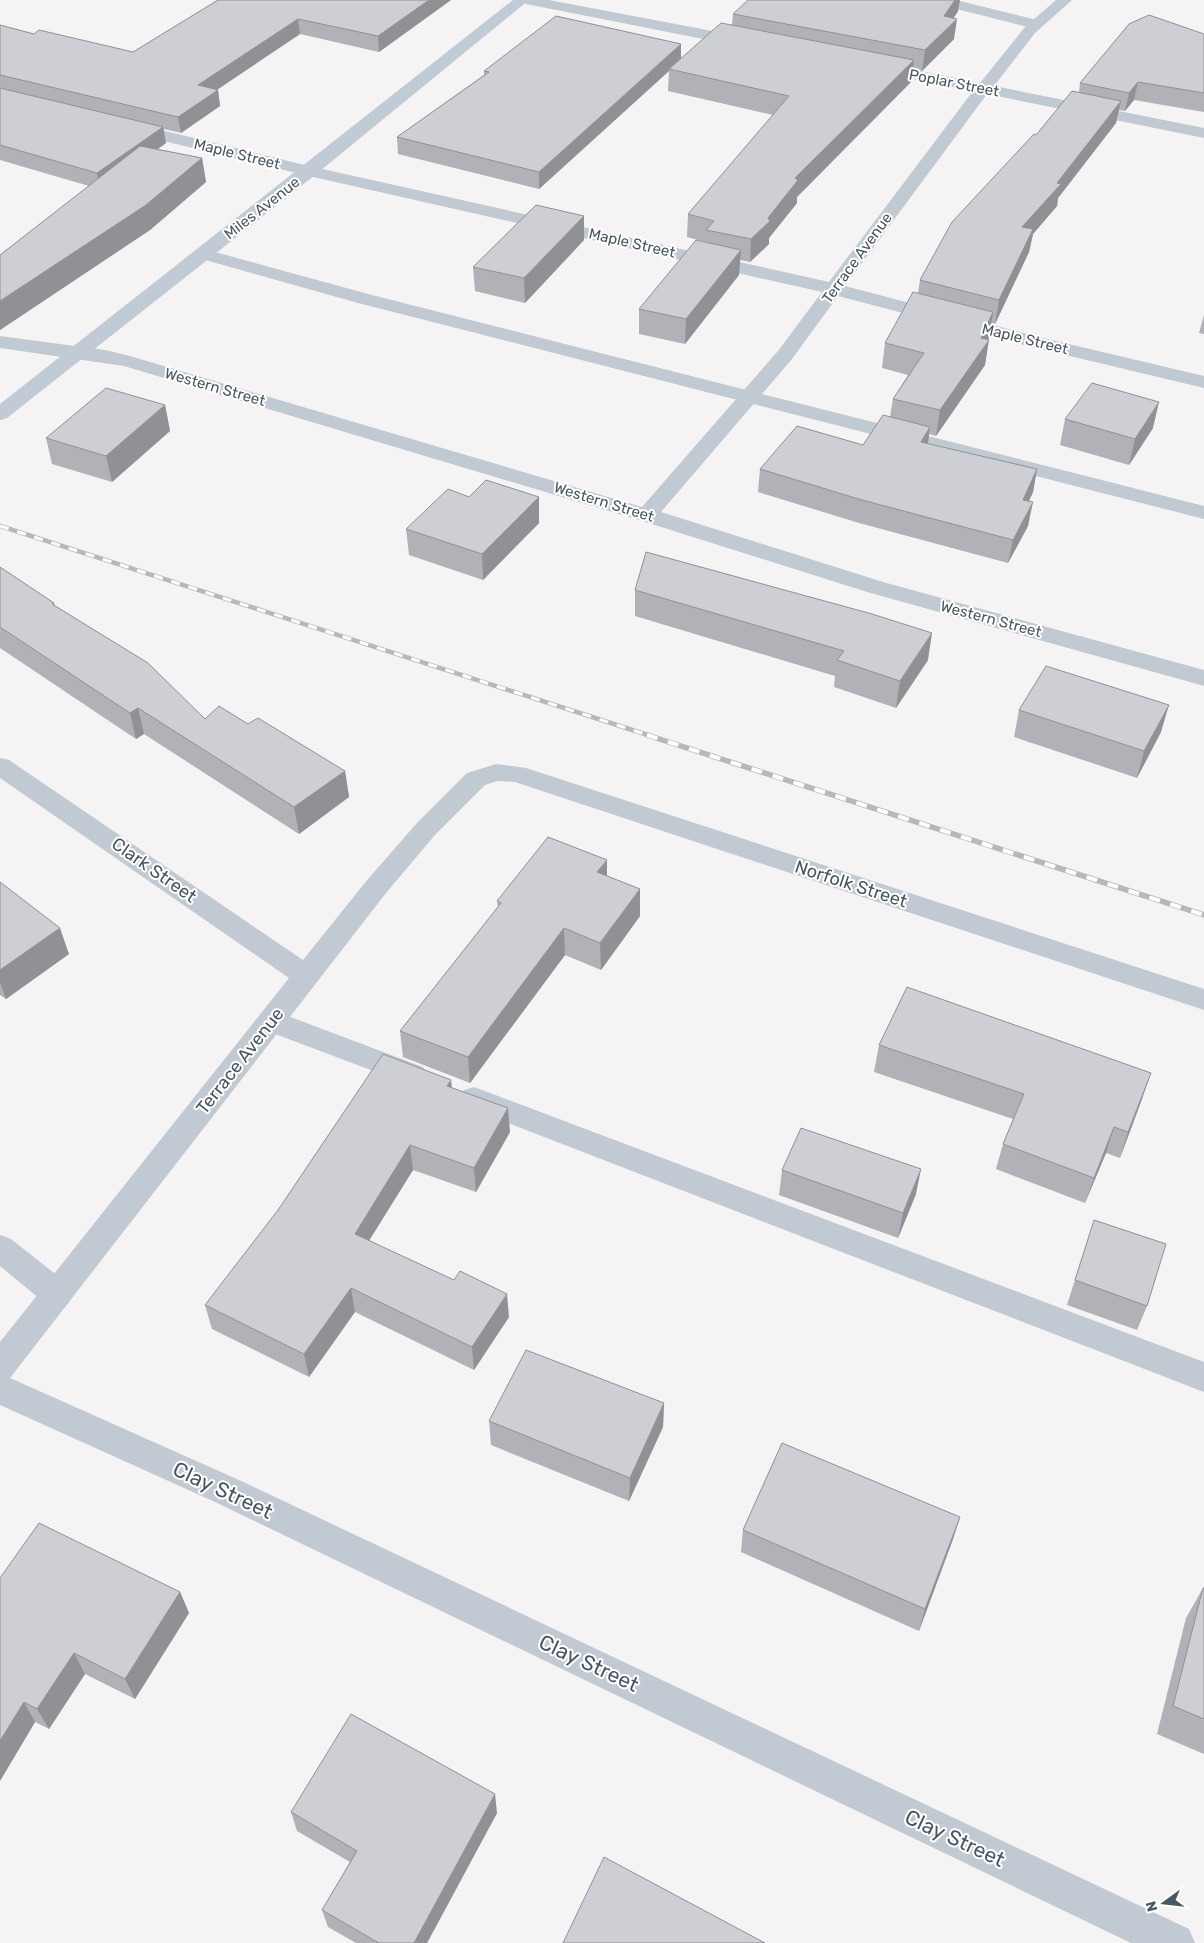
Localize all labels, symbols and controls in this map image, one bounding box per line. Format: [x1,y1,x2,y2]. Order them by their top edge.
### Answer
street label: Poplar Street [907,65,1001,101]
street label: Maple Street [192,135,282,173]
street label: Miles Avenue [221,173,303,243]
street label: Terrace Avenue [818,209,896,307]
street label: Maple Street [587,224,677,262]
street label: Maple Street [980,320,1070,358]
street label: Western Street [163,364,268,410]
street label: Western Street [552,478,656,526]
street label: Western Street [939,597,1044,641]
street label: Clark Street [107,833,201,907]
street label: Norfolk Street [792,856,910,912]
street label: Terrace Avenue [192,1003,288,1119]
street label: Clay Street [169,1456,277,1524]
street label: Clay Street [535,1629,643,1697]
street label: Clay Street [901,1804,1009,1872]
north arrow [1139,1878,1189,1928]
text: N [1142,1899,1161,1913]

